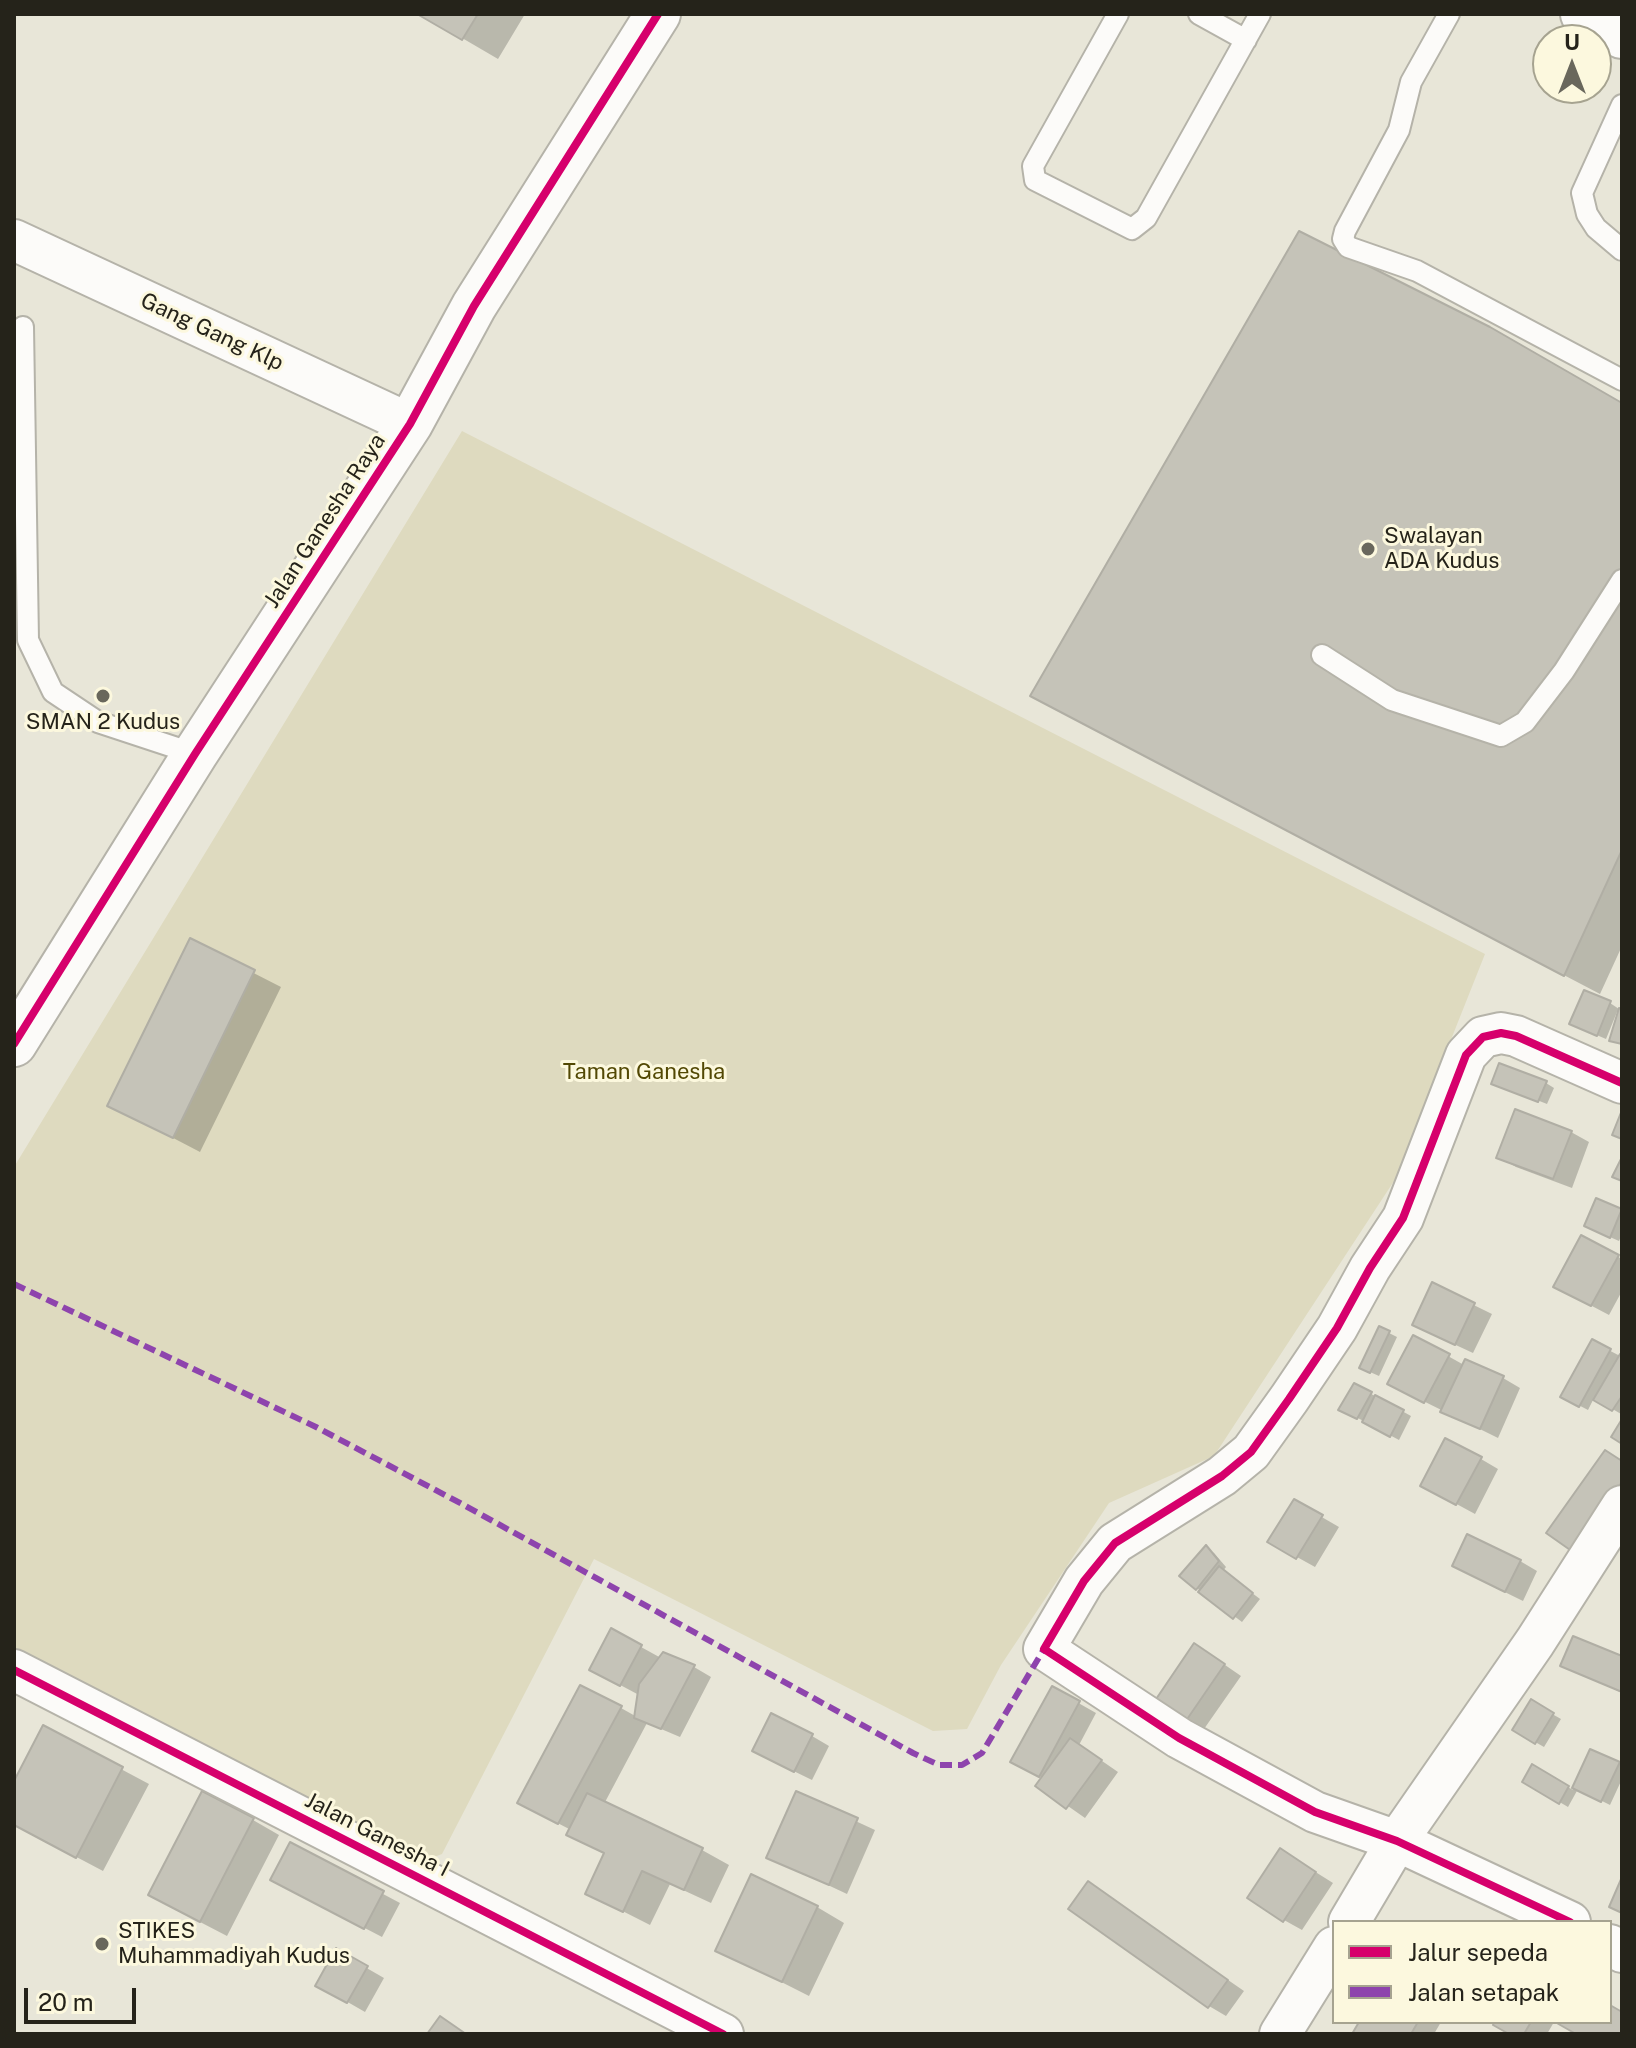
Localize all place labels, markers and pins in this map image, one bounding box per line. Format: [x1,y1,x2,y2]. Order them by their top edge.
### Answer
place label: Swalayan ADA Kudus [1384,523,1499,574]
marker: Swalayan ADA Kudus [1359,540,1377,558]
marker: SMAN 2 Kudus [94,687,112,705]
place label: SMAN 2 Kudus [26,709,180,735]
place label: STIKES Muhammadiyah Kudus [118,1918,350,1970]
marker: STIKES Muhammadiyah Kudus [93,1935,111,1953]

